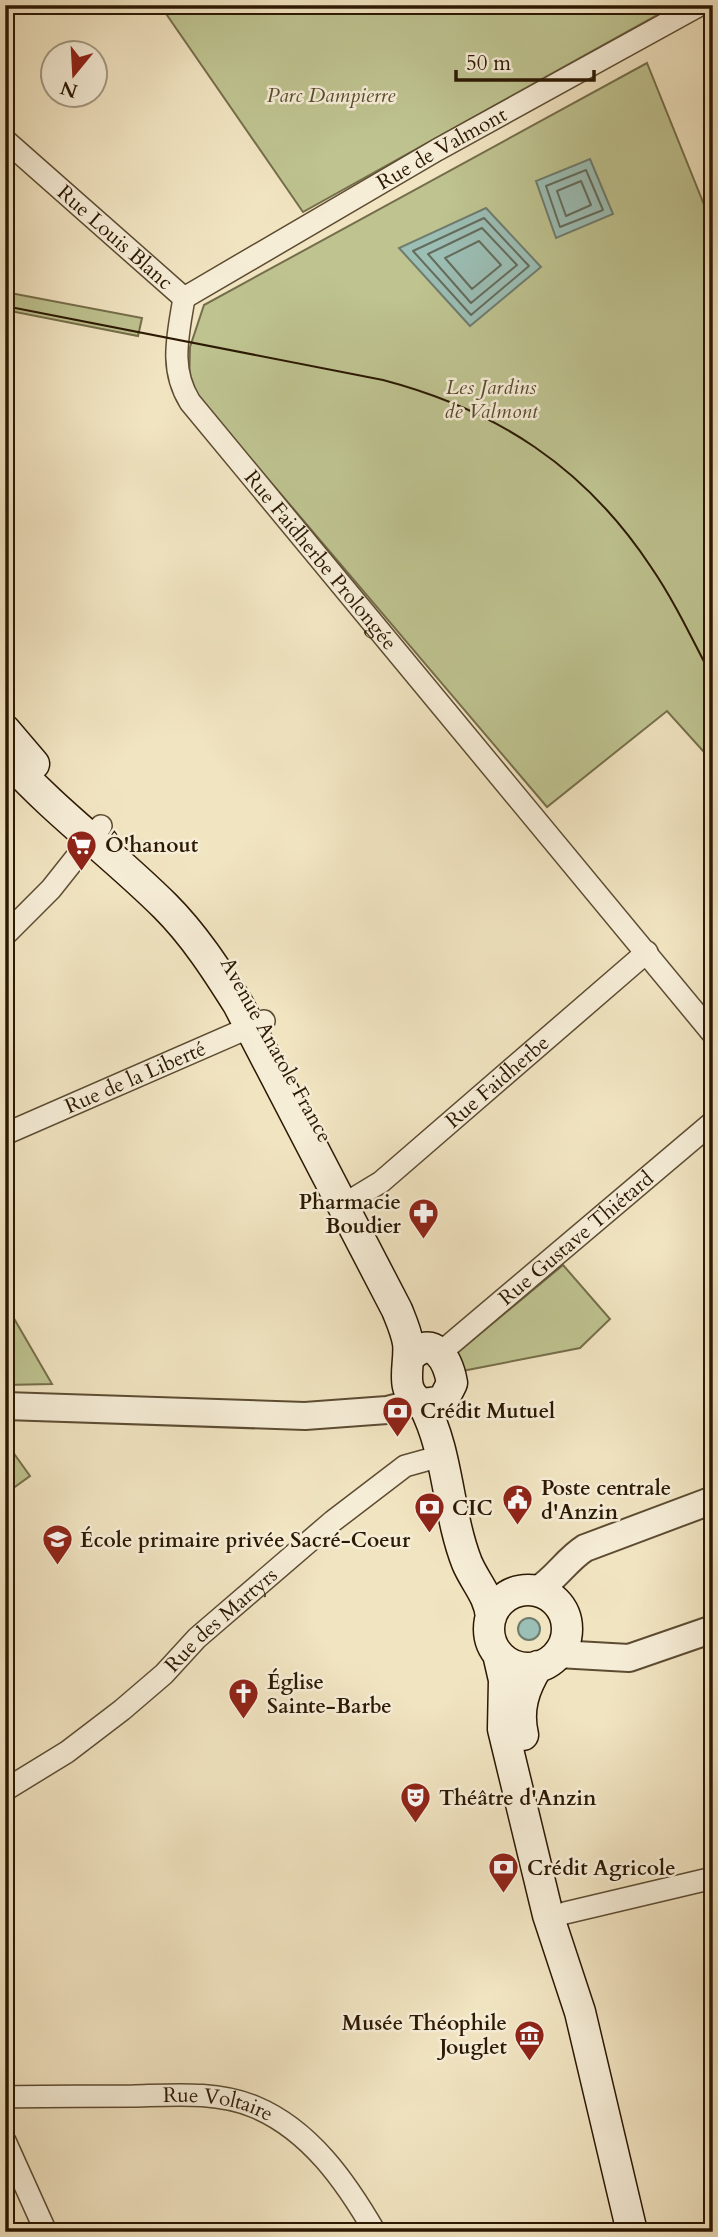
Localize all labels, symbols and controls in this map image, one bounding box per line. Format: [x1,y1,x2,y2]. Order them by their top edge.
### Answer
north arrow [38,38,108,108]
scale bar [456,38,594,82]
text: 50 m [466,49,511,78]
text: N [57,74,81,104]
park label: Parc Dampierre [267,81,396,110]
street label: Rue de Valmont [371,100,512,197]
street label: Rue Louis Blanc [51,178,179,296]
park label: Les Jardins de Valmont [444,373,539,426]
street label: Rue Faidherbe Prolongée [238,464,404,656]
supermarket icon: Ô'hanout [65,828,99,872]
place label: Ô'hanout [105,830,199,860]
street label: Avenue Anatole France [213,952,339,1148]
street label: Rue Faidherbe [439,1028,555,1135]
street label: Rue de la Liberté [60,1034,210,1121]
street label: Rue Gustave Thiétard [492,1164,660,1312]
place label: Pharmacie Boudier [299,1188,402,1241]
pharmacy icon: Pharmacie Boudier [407,1197,441,1241]
bank icon: Crédit Mutuel [380,1394,414,1438]
place label: Crédit Mutuel [420,1397,555,1426]
place label: Poste centrale d'Anzin [541,1474,671,1527]
public building icon: Poste centrale d'Anzin [501,1483,535,1527]
bank icon: CIC [412,1491,446,1535]
place label: CIC [452,1494,493,1523]
school or university icon: École primaire privée Sacré-Coeur [40,1523,74,1567]
place label: École primaire privée Sacré-Coeur [80,1526,411,1555]
street label: Rue des Martyrs [158,1561,284,1679]
place label: Église Sainte-Barbe [267,1668,392,1721]
church icon: Église Sainte-Barbe [227,1677,261,1721]
theatre icon: Théâtre d'Anzin [399,1781,433,1825]
place label: Théâtre d'Anzin [439,1784,597,1813]
bank icon: Crédit Agricole [487,1851,521,1895]
place label: Crédit Agricole [527,1854,676,1883]
place label: Musée Théophile Jouglet [342,2009,508,2062]
museum icon: Musée Théophile Jouglet [513,2018,547,2062]
street label: Rue Voltaire [163,2080,279,2128]

